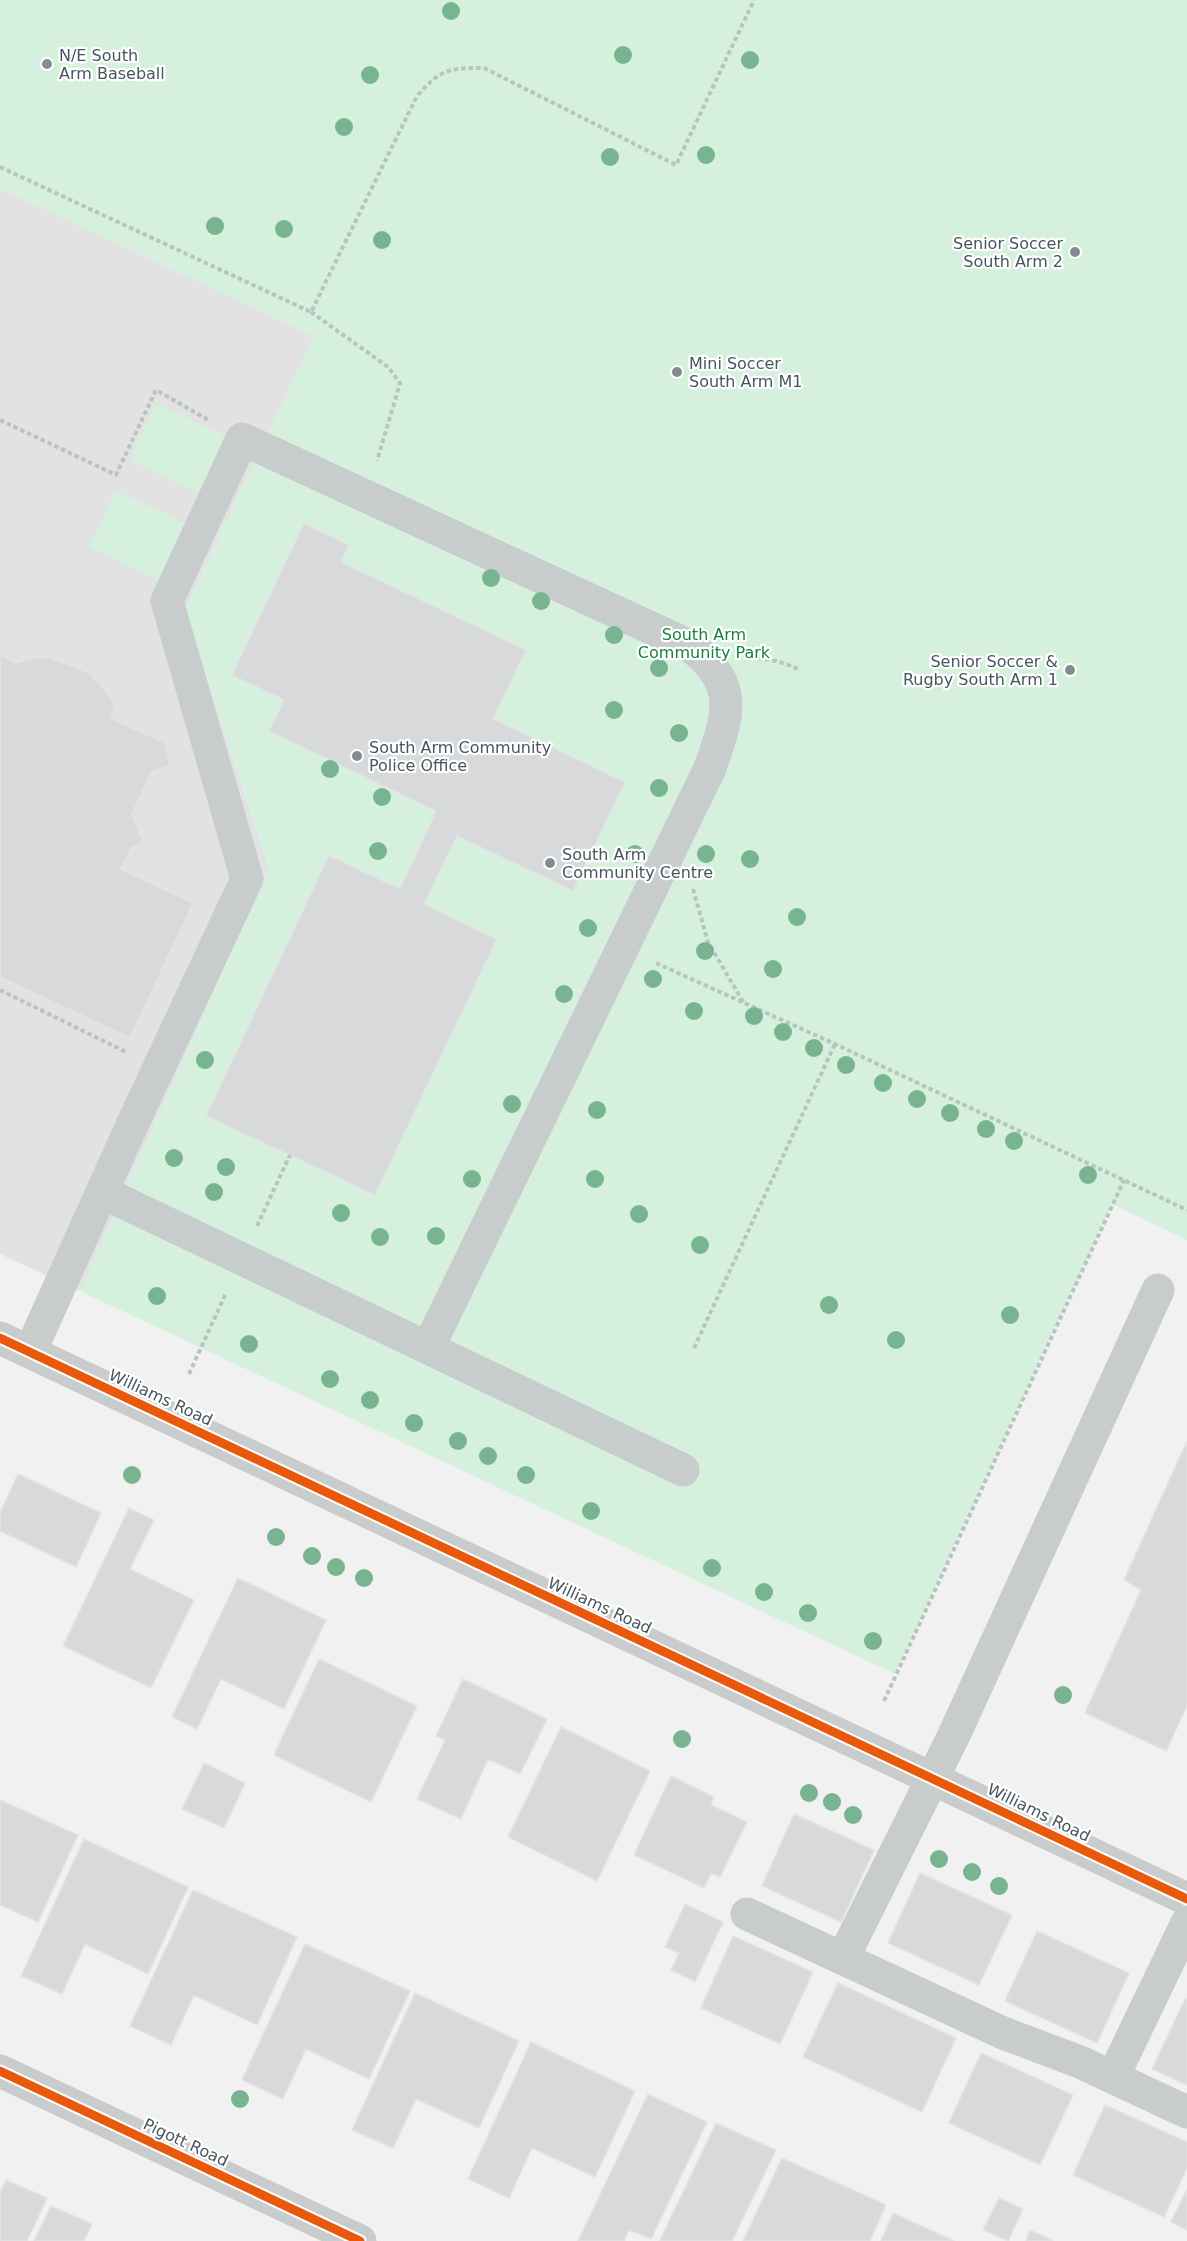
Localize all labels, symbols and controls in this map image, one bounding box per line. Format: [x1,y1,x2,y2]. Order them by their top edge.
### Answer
place label: N/E South Arm Baseball [59,46,165,83]
marker: N/E South Arm Baseball [40,57,54,71]
place label: Senior Soccer South Arm 2 [953,234,1063,271]
marker: Senior Soccer South Arm 2 [1068,245,1082,259]
place label: Mini Soccer South Arm M1 [689,354,802,391]
marker: Mini Soccer South Arm M1 [670,365,684,379]
park label: South Arm Community Park [638,625,771,662]
place label: Senior Soccer & Rugby South Arm 1 [903,652,1058,689]
marker: Senior Soccer & Rugby South Arm 1 [1063,663,1077,677]
place label: South Arm Community Police Office [369,738,551,775]
marker: South Arm Community Police Office [350,749,364,763]
place label: South Arm Community Centre [562,845,713,882]
marker: South Arm Community Centre [543,856,557,870]
street label: Williams Road [106,1365,216,1430]
street label: Williams Road [545,1573,655,1638]
street label: Williams Road [984,1779,1093,1846]
street label: Pigott Road [140,2115,231,2170]

